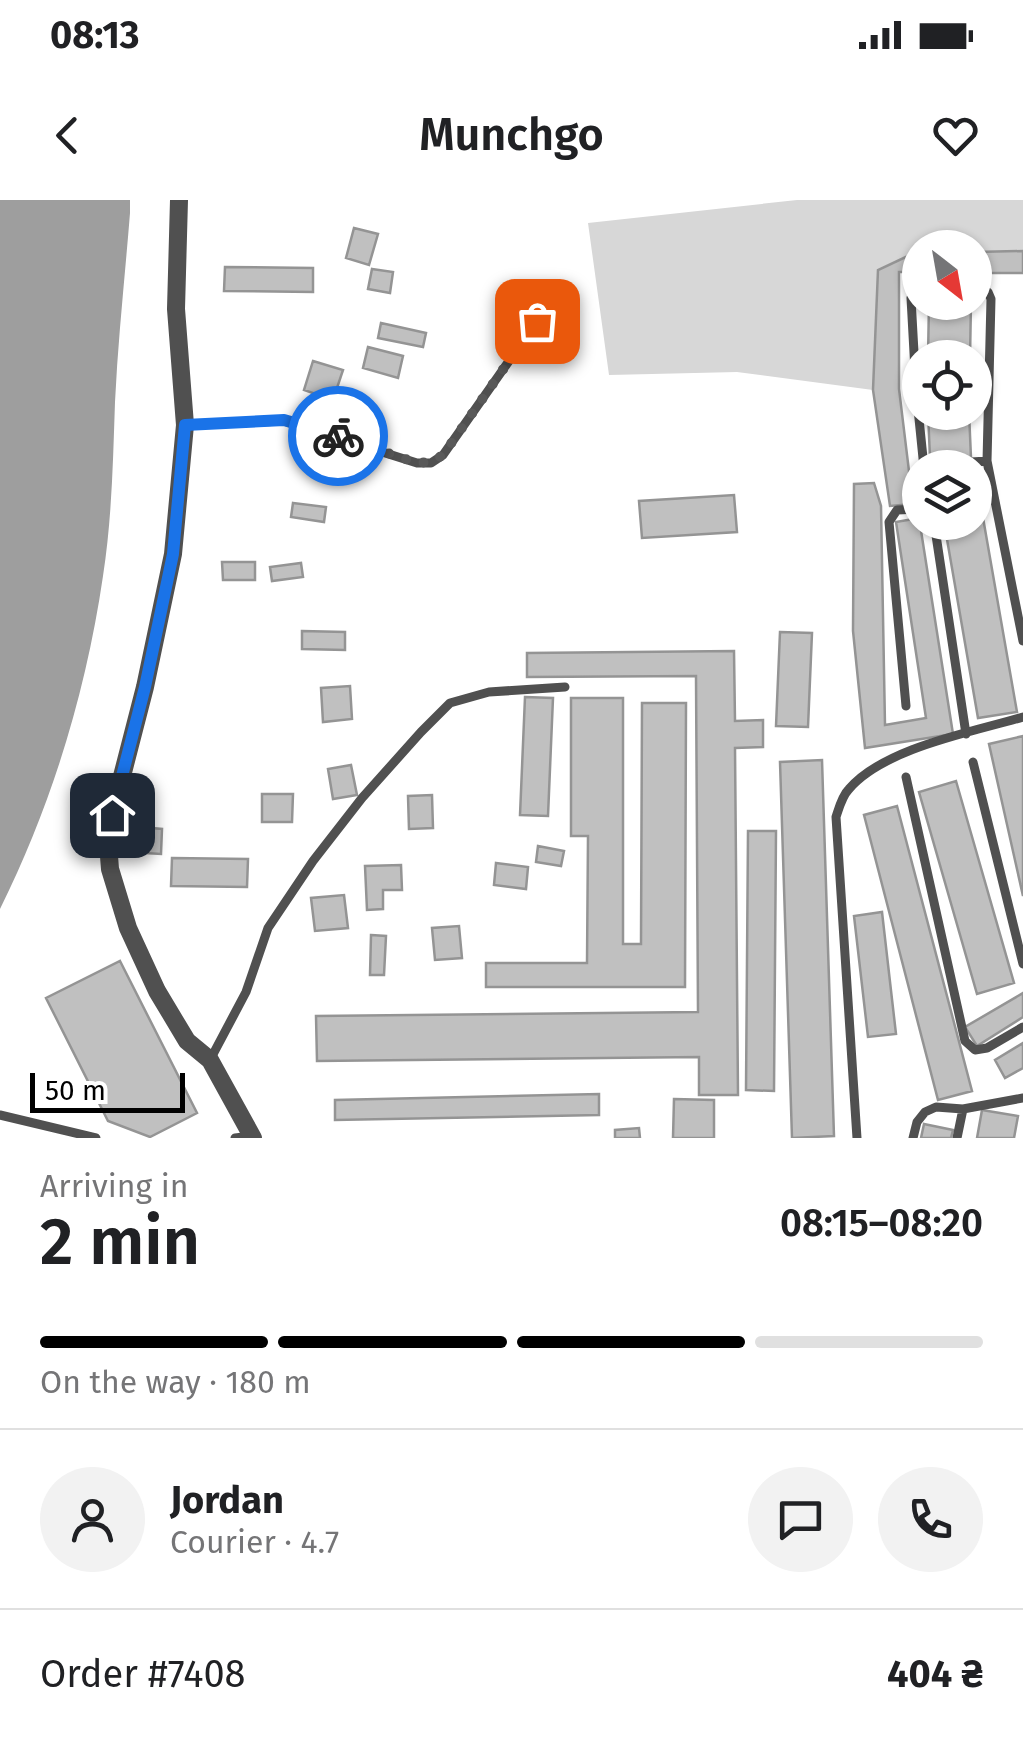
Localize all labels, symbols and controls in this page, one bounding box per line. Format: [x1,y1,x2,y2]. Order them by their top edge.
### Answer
text: 08:13 [50,12,140,58]
icon: back [40,108,95,163]
text: Munchgo [419,108,604,162]
icon: heart [928,108,983,163]
north arrow [902,230,992,320]
map controls [902,230,992,540]
pin [495,279,580,364]
icon: bag [510,294,565,349]
button: locate [902,340,992,430]
courier [288,386,388,486]
icon: bike [311,409,366,464]
button: layers [902,450,992,540]
pin [70,773,155,858]
icon: home [85,788,140,843]
scale bar [30,1068,185,1113]
text: 50 m [45,1074,106,1107]
text: Arriving in [40,1167,188,1205]
text: 08:15–08:20 [780,1200,983,1246]
text: 2 min [40,1203,200,1281]
text: On the way · 180 m [40,1363,311,1401]
button: person [40,1467,145,1572]
button: chat [748,1467,853,1572]
button: phone [878,1467,983,1572]
text: Jordan [170,1477,284,1523]
text: Courier · 4.7 [170,1523,339,1561]
text: Order #7408 [40,1651,246,1697]
text: 404 ₴ [887,1651,983,1697]

